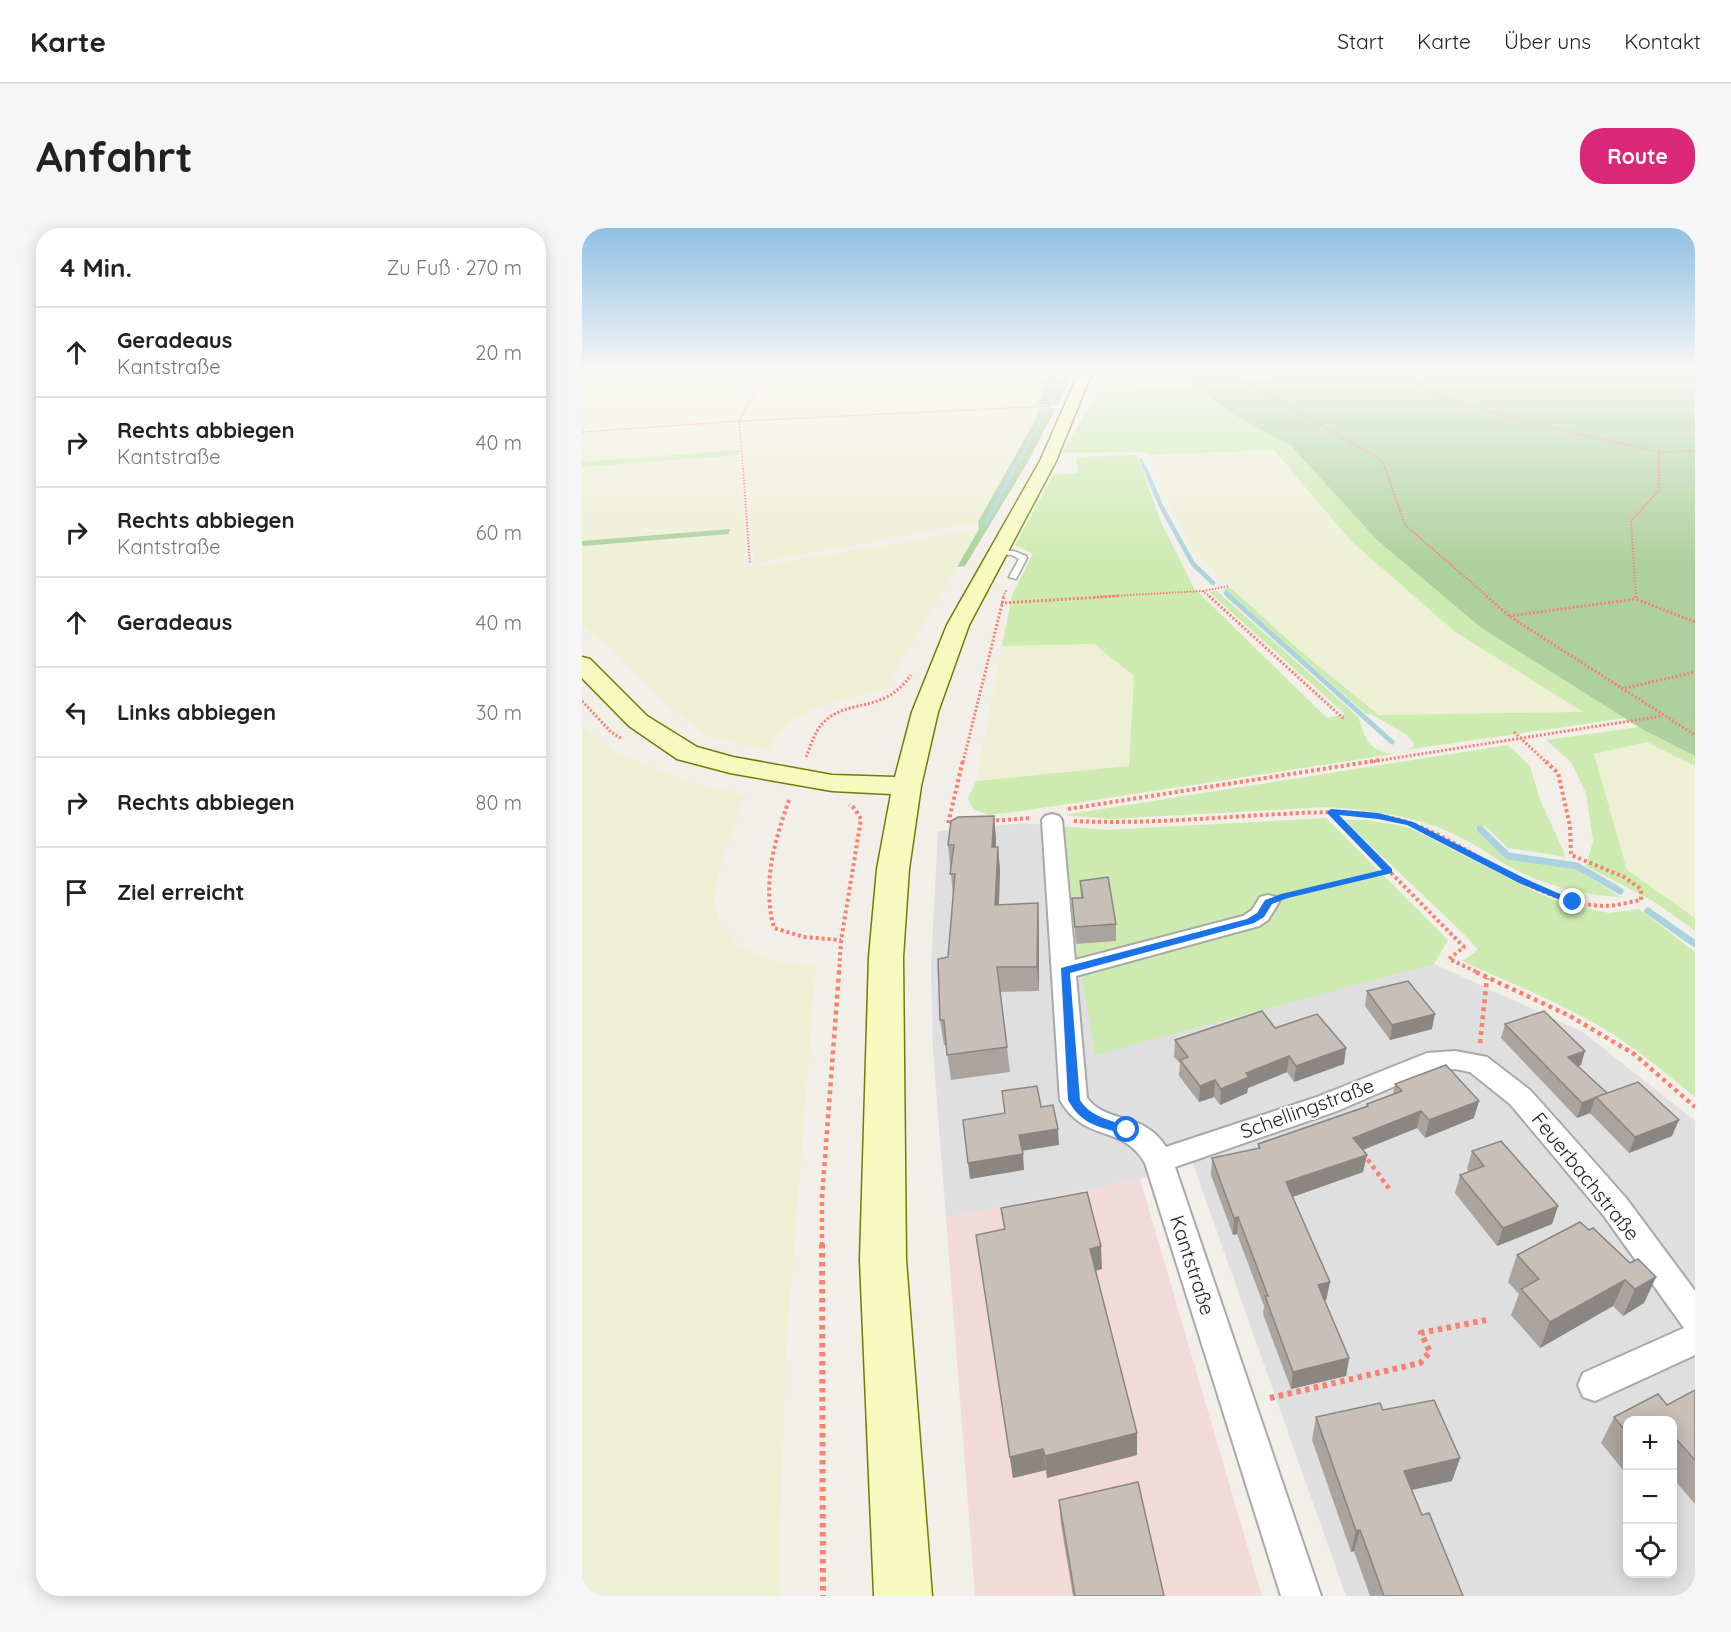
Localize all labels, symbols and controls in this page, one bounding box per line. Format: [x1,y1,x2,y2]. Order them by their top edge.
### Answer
text: Karte [30,24,106,59]
text: Start [1337,28,1384,54]
text: Karte [1417,28,1471,54]
text: Über uns [1504,28,1591,54]
text: Kontakt [1624,28,1701,54]
button: Route [1580,128,1695,184]
text: Anfahrt [36,130,193,183]
text: 4 Min. [60,251,132,284]
text: Zu Fuß · 270 m [386,255,522,280]
text: Geradeaus [117,326,232,354]
icon: ahead [60,336,93,369]
text: 20 m [475,340,522,365]
text: Kantstraße [117,354,221,379]
text: Rechts abbiegen [117,416,295,444]
icon: right [60,426,93,459]
text: 40 m [476,430,522,455]
text: Kantstraße [117,444,221,469]
text: Rechts abbiegen [117,506,295,534]
icon: right [60,516,93,549]
text: 60 m [476,520,522,545]
text: Kantstraße [117,534,221,559]
icon: ahead [60,606,93,639]
text: Geradeaus [117,608,232,636]
text: 40 m [476,610,522,635]
icon: left [60,696,93,729]
text: Links abbiegen [117,698,276,726]
text: 30 m [476,700,522,725]
icon: right [60,786,93,819]
text: Rechts abbiegen [117,788,295,816]
text: 80 m [476,790,522,815]
icon: arrive [60,876,93,909]
text: Ziel erreicht [117,878,245,906]
route end [1559,888,1585,914]
street label: Schellingstraße [1237,1072,1377,1144]
street label: Feuerbachstraße [1527,1107,1645,1245]
route start [1113,1116,1139,1142]
street label: Kantstraße [1165,1212,1221,1318]
map controls [1623,1416,1677,1578]
button: + [1623,1416,1677,1470]
button: − [1623,1470,1677,1524]
button: locate [1623,1524,1677,1578]

